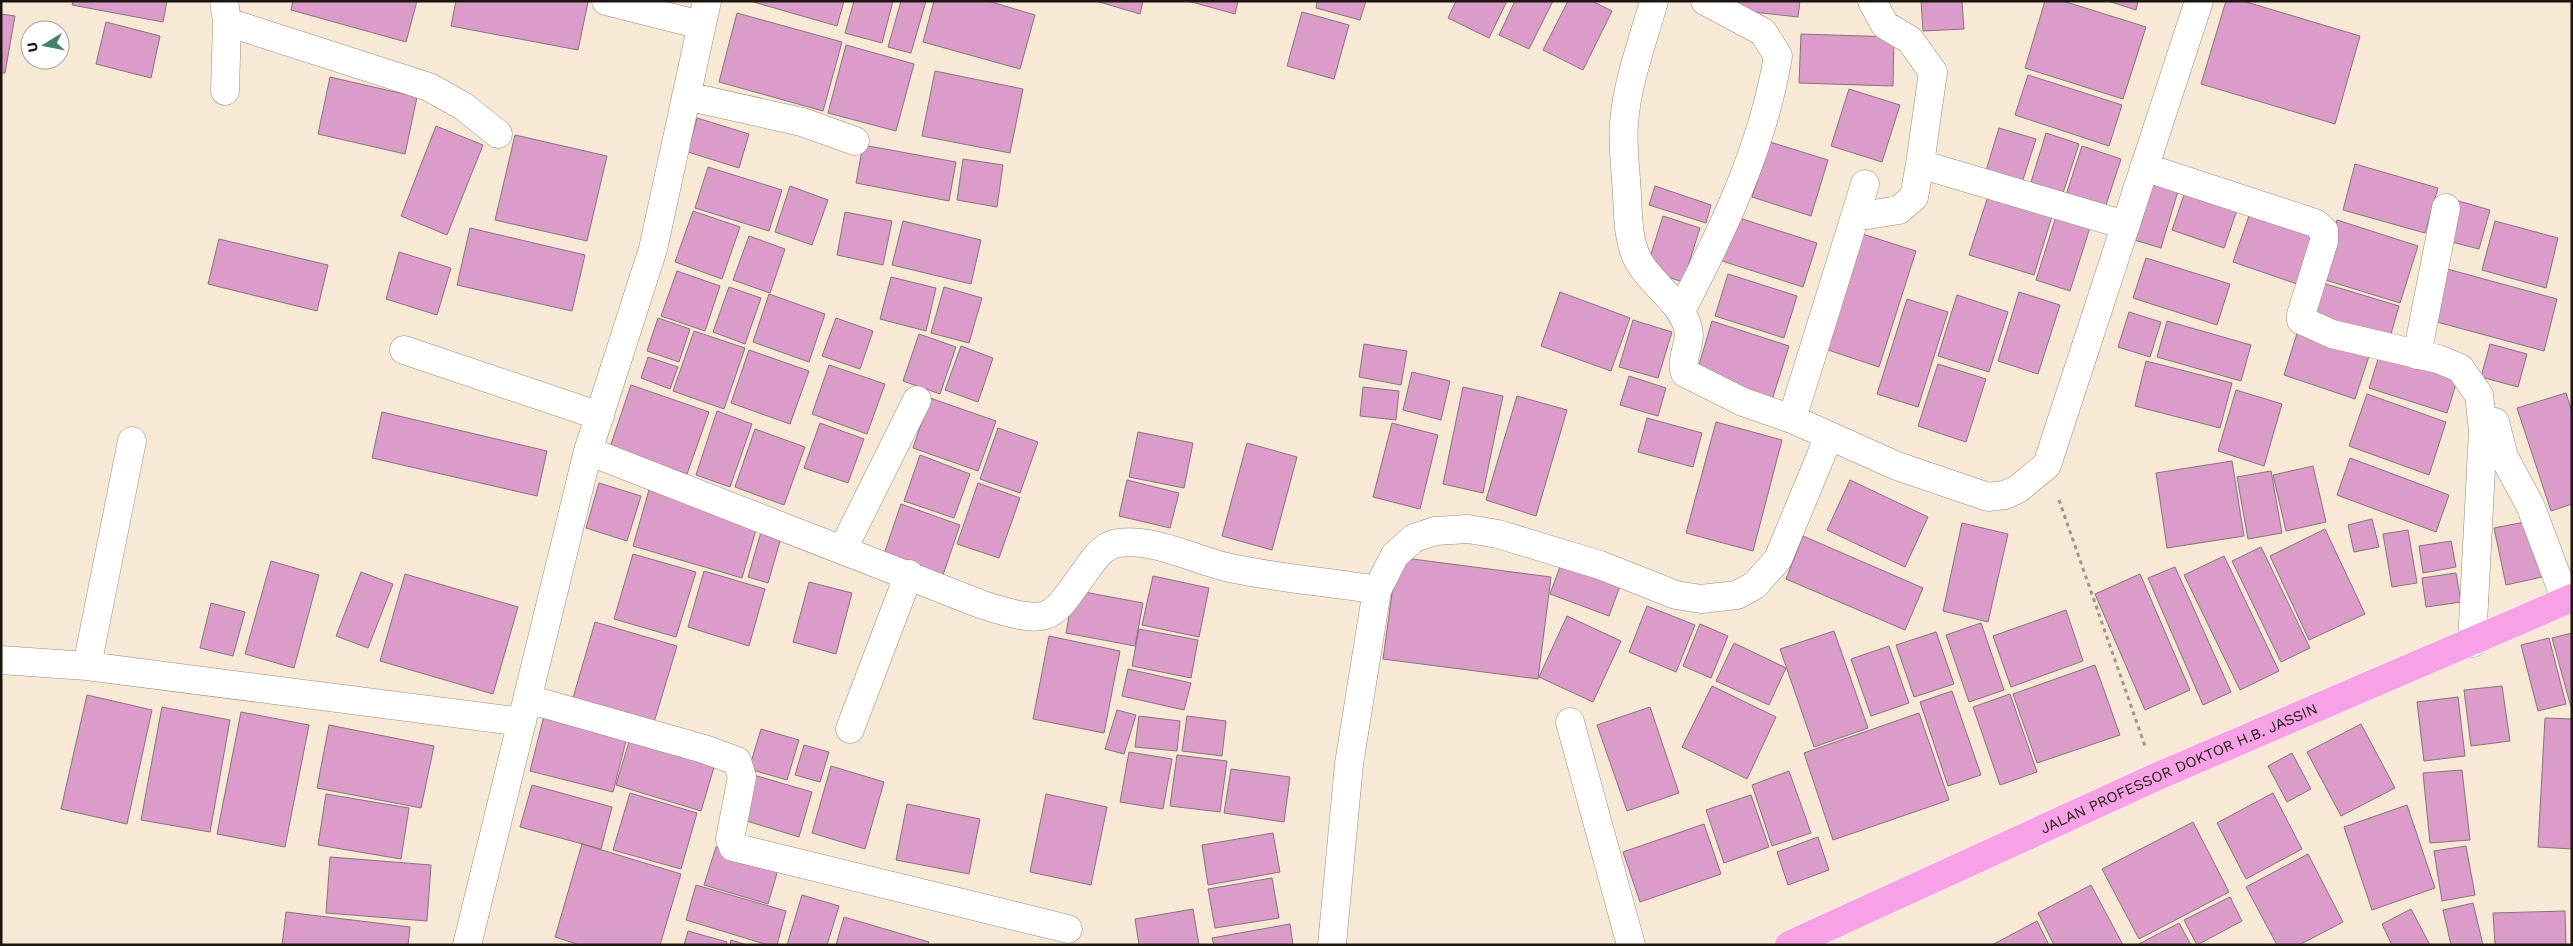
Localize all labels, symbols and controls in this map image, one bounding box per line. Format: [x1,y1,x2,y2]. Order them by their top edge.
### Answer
north arrow [20,20,70,70]
text: U [23,41,41,54]
street label: JALAN PROFESSOR DOKTOR H.B. JASSIN [2038,700,2320,838]

